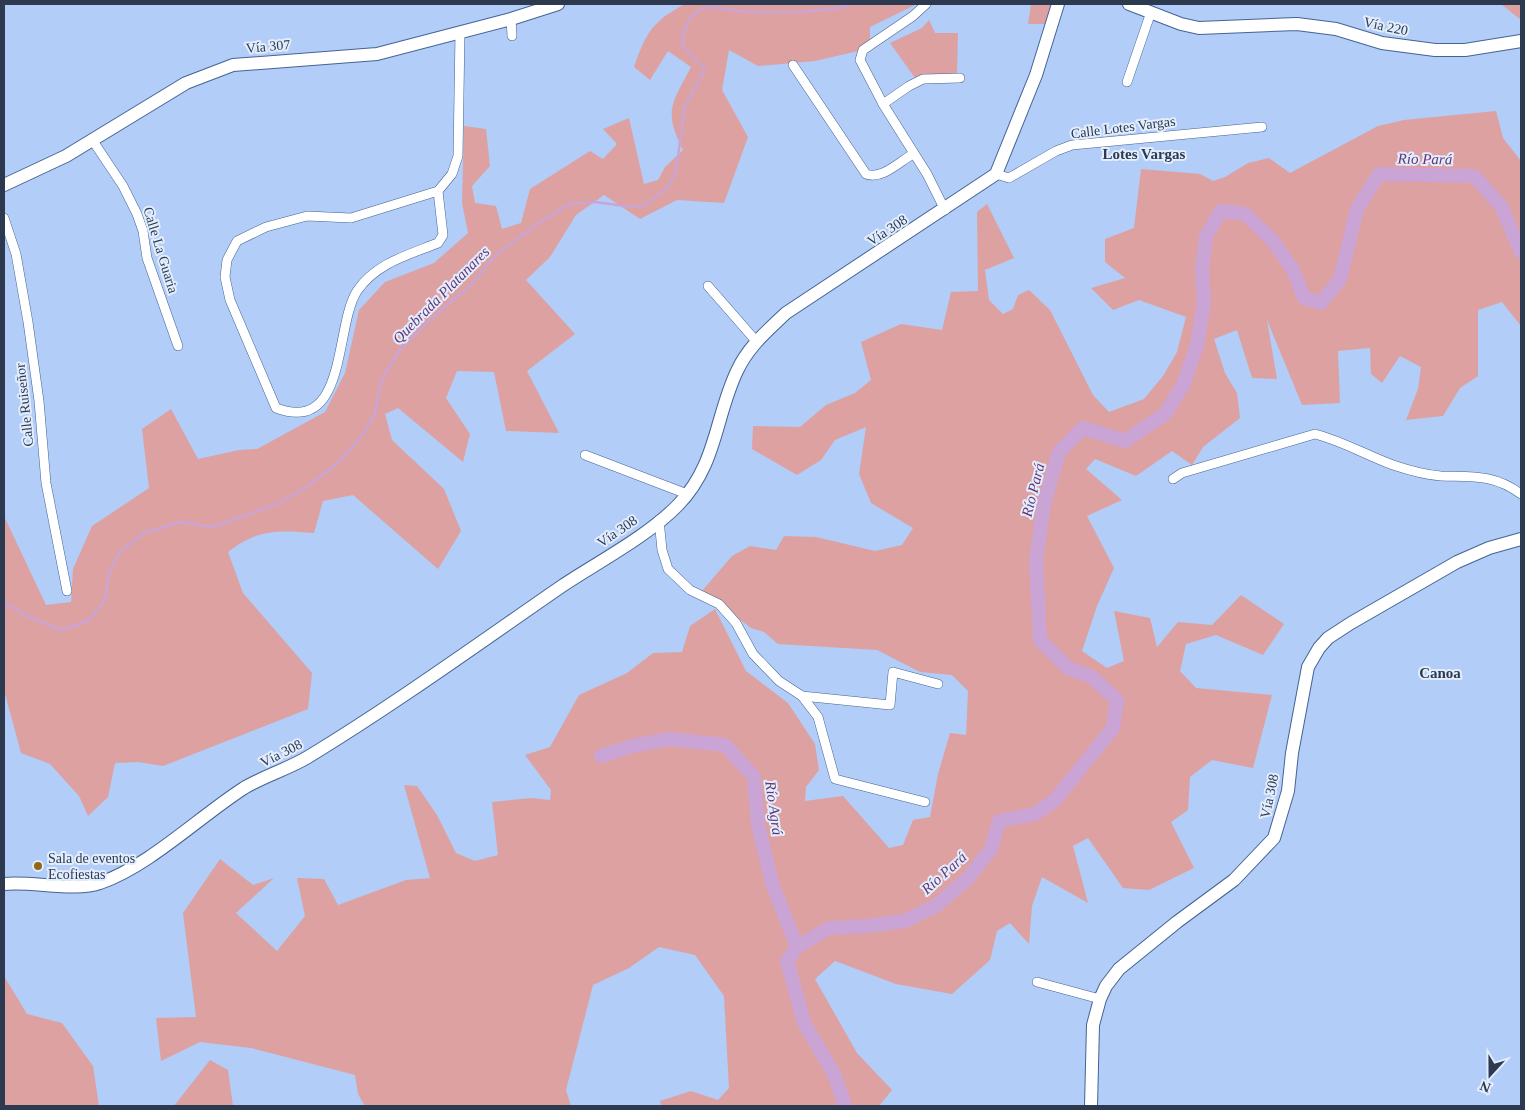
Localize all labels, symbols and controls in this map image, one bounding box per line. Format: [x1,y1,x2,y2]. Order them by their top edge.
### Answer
street label: Vía 220 [1362,15,1409,38]
street label: Vía 307 [245,37,291,56]
street label: Calle Lotes Vargas [1070,114,1176,141]
district label: Lotes Vargas [1103,146,1186,162]
water label: Río Pará [1397,151,1453,167]
street label: Calle La Guaria [140,205,181,296]
street label: Vía 308 [864,212,910,249]
water label: Quebrada Platanares [389,243,493,347]
street label: Calle Ruiseñor [13,362,36,447]
water label: Río Pará [1018,461,1047,519]
street label: Vía 308 [595,513,640,550]
district label: Canoa [1419,665,1461,681]
street label: Vía 308 [258,737,305,770]
street label: Vía 308 [1258,773,1281,820]
water label: Río Agrá [762,779,786,836]
water label: Río Pará [918,848,970,898]
place label: Sala de eventos Ecofiestas [48,851,135,882]
marker: Sala de eventos Ecofiestas [32,860,44,872]
north arrow [1465,1050,1515,1100]
text: N [1478,1078,1493,1095]

